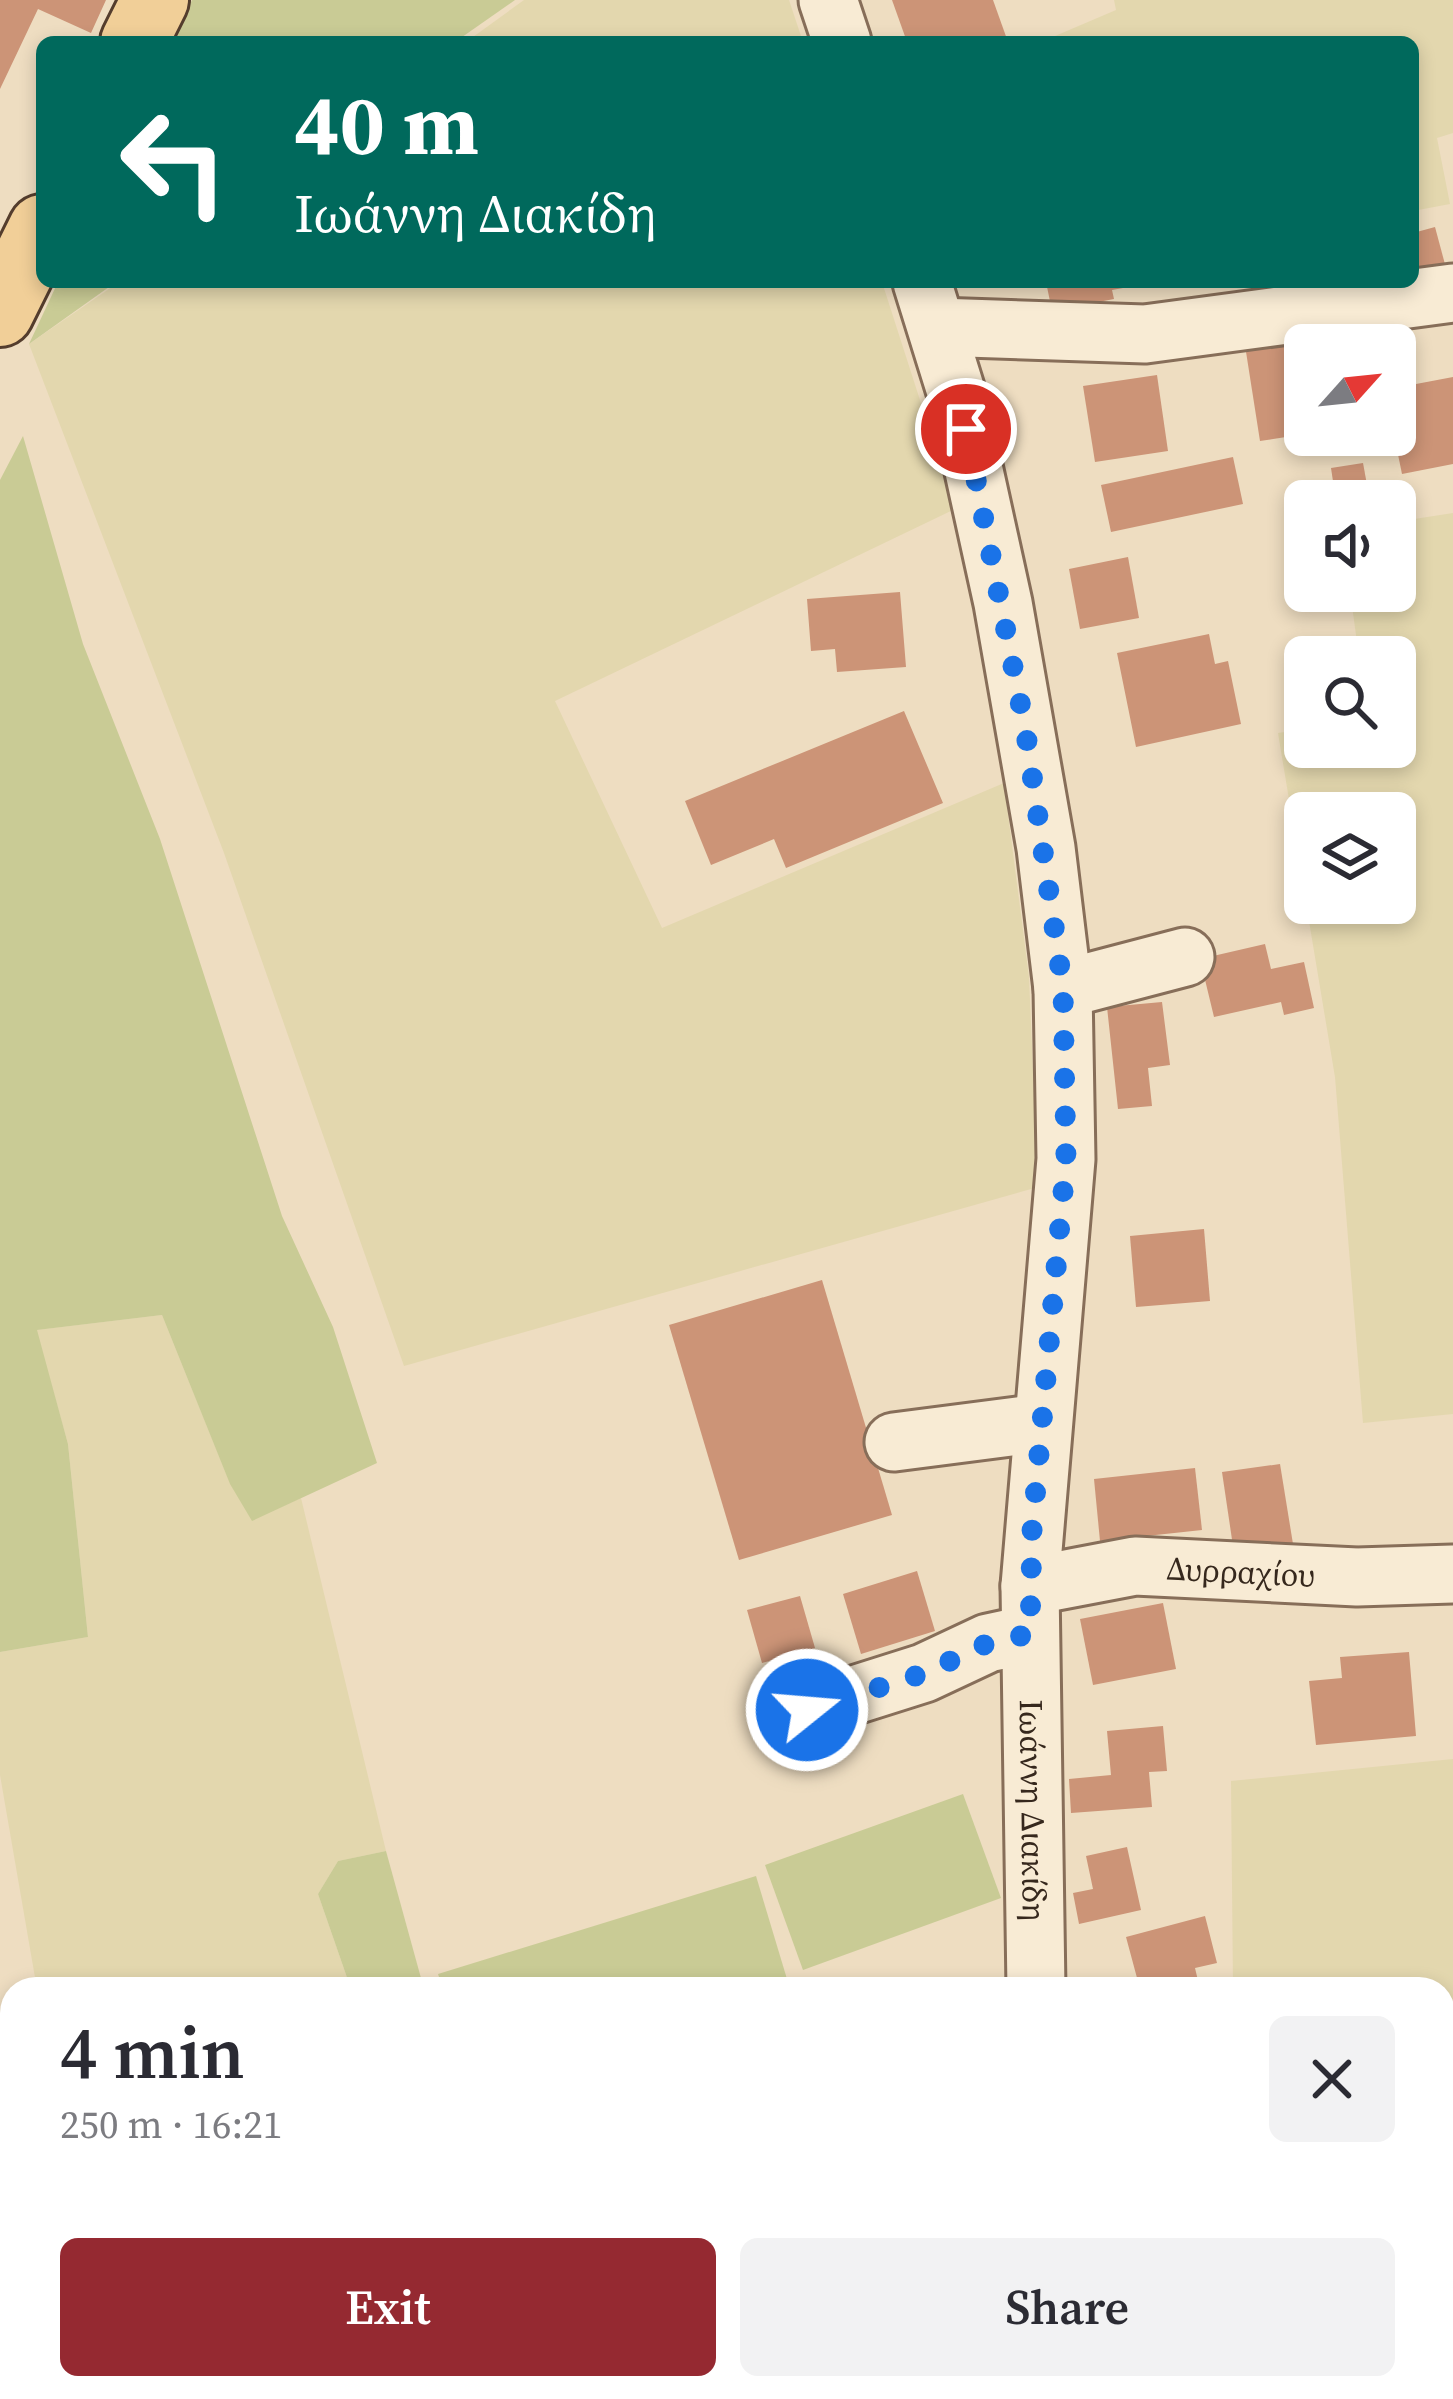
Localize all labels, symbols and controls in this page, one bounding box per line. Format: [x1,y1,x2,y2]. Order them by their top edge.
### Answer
text: 40 m [294,67,479,182]
icon: left [96,84,252,240]
text: Ιωάννη Διακίδη [294,176,657,250]
north arrow [1284,324,1416,456]
map controls [1284,324,1416,924]
pin [915,378,1017,480]
icon: arrive [933,396,999,462]
button: sound [1284,480,1416,612]
button: search [1284,636,1416,768]
button: layers [1284,792,1416,924]
street label: Δυρραχίου [1166,1546,1316,1598]
position arrow [744,1647,870,1773]
street label: Ιωάννη Διακίδη [1009,1699,1057,1922]
text: 4 min [60,2003,245,2102]
button: close [1269,2016,1395,2142]
text: 250 m · 16:21 [60,2098,282,2151]
button: Exit [60,2238,716,2376]
button: Share [740,2238,1395,2376]

